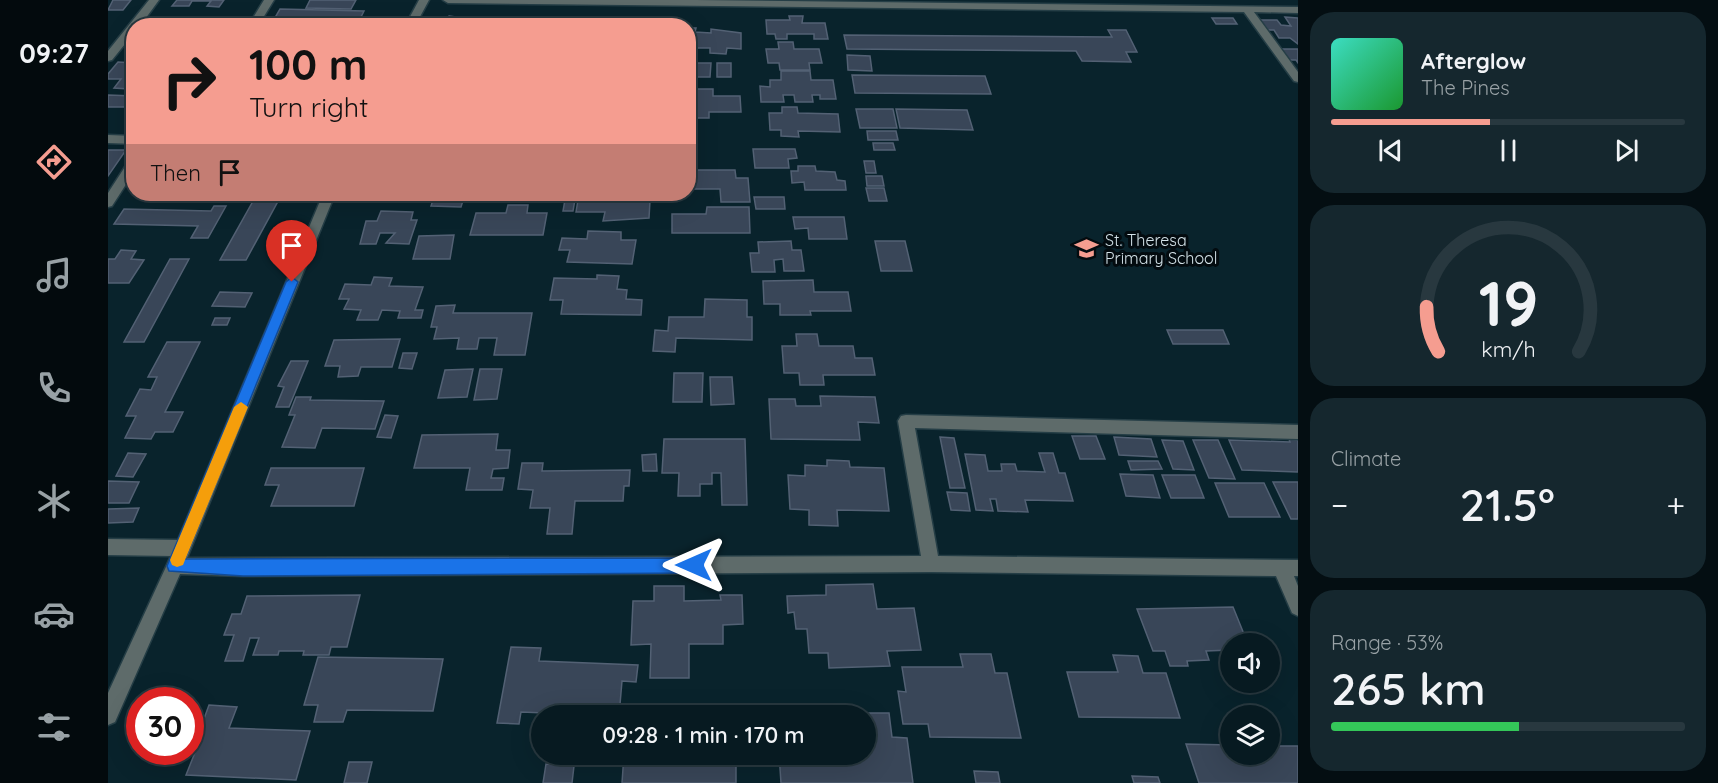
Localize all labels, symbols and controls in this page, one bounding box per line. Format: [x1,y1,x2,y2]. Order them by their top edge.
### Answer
text: 09:27 [19,36,89,70]
text: 100 m [249,38,367,91]
icon: right [150,42,228,120]
text: Afterglow [1421,47,1526,75]
text: The Pines [1421,75,1510,100]
text: Turn right [249,90,368,124]
icon: previous [1374,134,1407,167]
icon: pause [1492,134,1525,167]
icon: next [1610,134,1643,167]
icon: directions [33,141,75,183]
icon: arrive [213,156,246,189]
text: Then [150,159,201,187]
pin [266,220,317,282]
icon: arrive [275,229,308,262]
place label: St. Theresa Primary School [1105,230,1217,268]
school or university icon: St. Theresa Primary School [1074,236,1100,262]
icon: music [33,254,75,296]
text: 19 [1478,264,1538,342]
text: km/h [1481,337,1535,363]
icon: phone [33,367,75,409]
text: Climate [1331,446,1401,471]
text: 21.5° [1460,476,1555,532]
icon: climate [33,480,75,522]
text: − [1331,484,1348,525]
text: + [1666,484,1685,525]
position arrow [662,533,726,597]
icon: car [33,593,75,635]
text: Range · 53% [1331,630,1443,655]
map controls [1220,633,1280,765]
button: sound [1220,633,1280,693]
text: 265 km [1331,660,1486,716]
speed limit sign: 30 [126,687,204,765]
button: layers [1220,705,1280,765]
icon: filters [33,706,75,748]
text: 09:28 · 1 min · 170 m [602,721,805,749]

